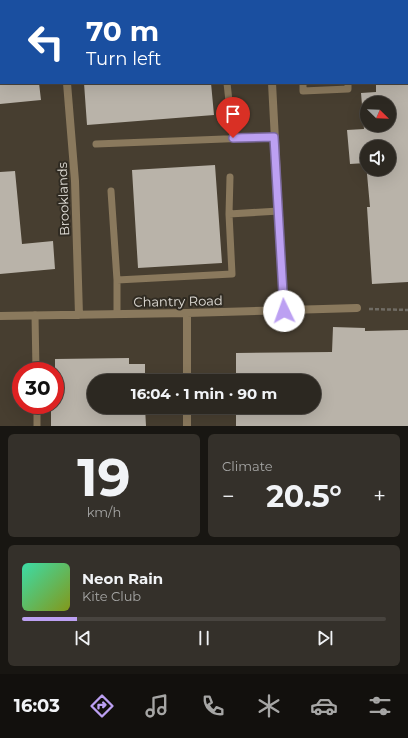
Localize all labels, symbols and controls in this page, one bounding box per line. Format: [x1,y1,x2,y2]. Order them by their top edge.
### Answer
text: 70 m [86,14,159,48]
icon: left [20,16,72,68]
text: Turn left [86,48,161,70]
north arrow [360,96,396,132]
map controls [360,96,396,176]
pin [216,97,250,138]
icon: arrive [222,103,244,125]
button: sound [360,140,396,176]
street label: Brooklands [54,162,72,236]
position arrow [263,290,305,332]
street label: Chantry Road [133,292,223,310]
speed limit sign: 30 [12,362,64,414]
text: 16:04 · 1 min · 90 m [131,384,277,403]
text: 19 [77,446,131,509]
text: Climate [222,458,273,474]
text: 20.5° [266,478,342,515]
text: − [222,483,235,510]
text: + [373,483,386,510]
text: km/h [87,504,121,520]
text: Neon Rain [82,569,163,588]
text: Kite Club [82,588,141,604]
icon: previous [72,627,94,649]
icon: pause [193,627,215,649]
icon: next [314,627,336,649]
icon: directions [88,692,116,720]
icon: music [143,692,171,720]
icon: phone [199,692,227,720]
icon: climate [255,692,283,720]
icon: car [310,692,338,720]
icon: filters [366,692,394,720]
text: 16:03 [14,695,60,717]

